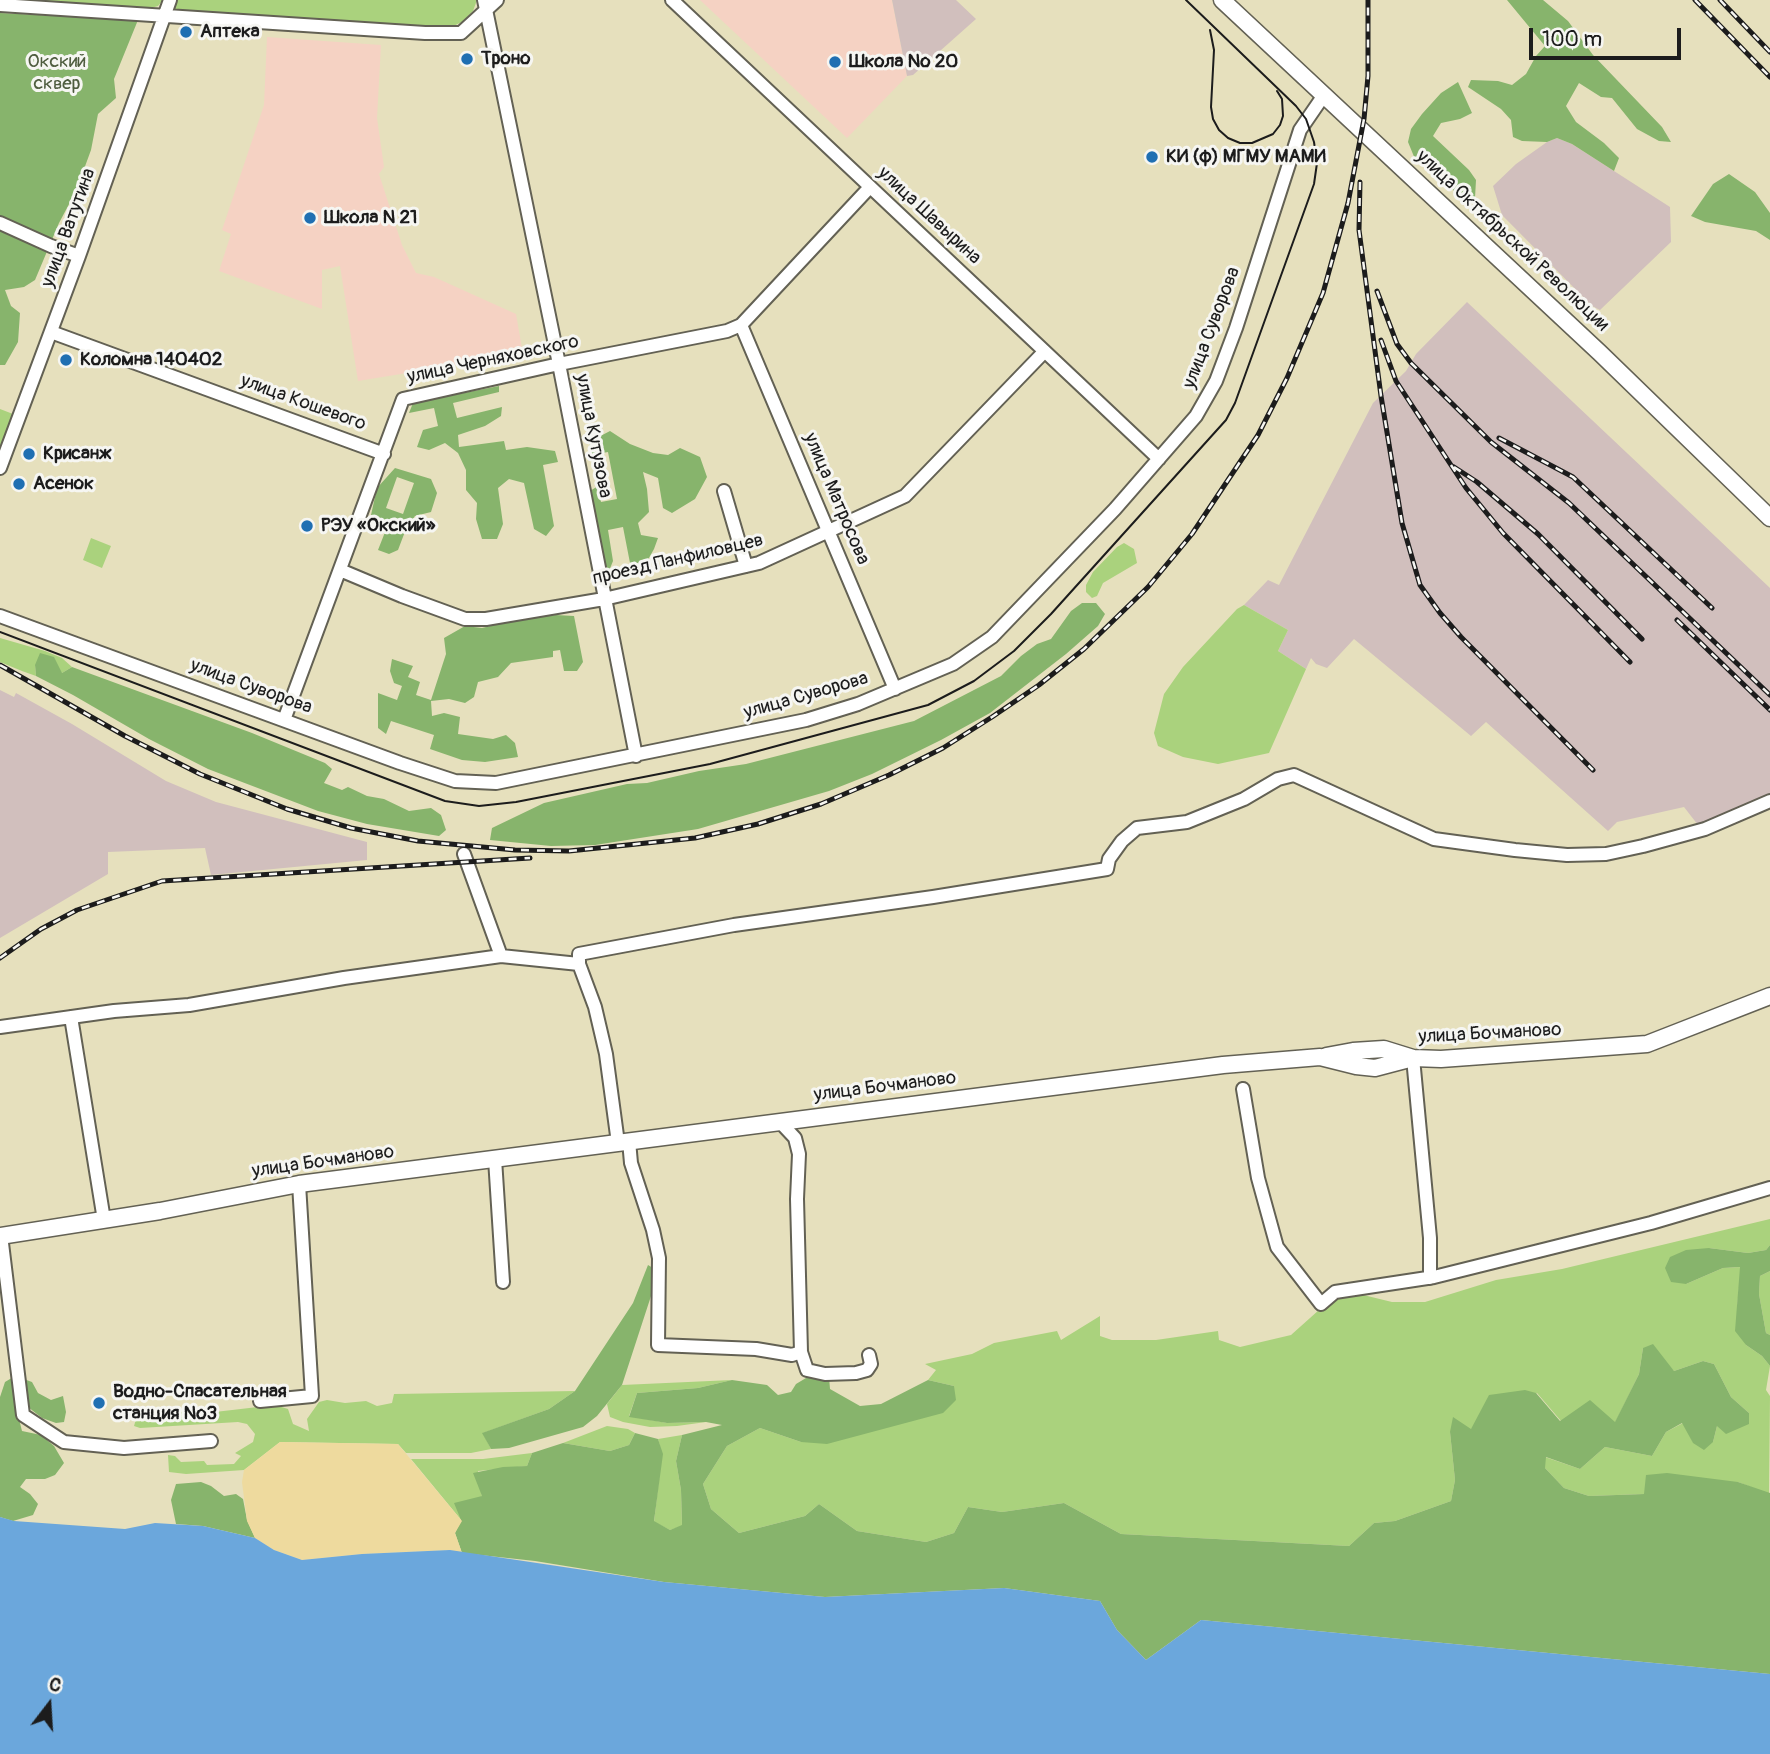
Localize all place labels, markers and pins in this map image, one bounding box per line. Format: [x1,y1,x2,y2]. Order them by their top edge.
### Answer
place label: Аптека [200,21,260,43]
marker: Аптека [178,24,194,40]
place label: Троно [481,48,530,70]
marker: Троно [459,51,475,67]
place label: Школа № 20 [849,51,958,73]
marker: Школа № 20 [827,54,843,70]
place label: КИ (ф) МГМУ МАМИ [1166,146,1326,168]
marker: КИ (ф) МГМУ МАМИ [1144,149,1160,165]
place label: Школа N 21 [324,207,418,229]
marker: Школа N 21 [302,210,318,226]
place label: Коломна 140402 [80,349,222,371]
marker: Коломна 140402 [58,352,74,368]
place label: Крисанж [43,443,111,465]
marker: Крисанж [21,446,37,462]
place label: Асенок [33,473,94,495]
marker: Асенок [11,476,27,492]
place label: РЭУ «Окский» [321,515,435,537]
marker: РЭУ «Окский» [299,518,315,534]
place label: Водно-Спасательная станция №3 [113,1381,287,1425]
marker: Водно-Спасательная станция №3 [91,1395,107,1411]

